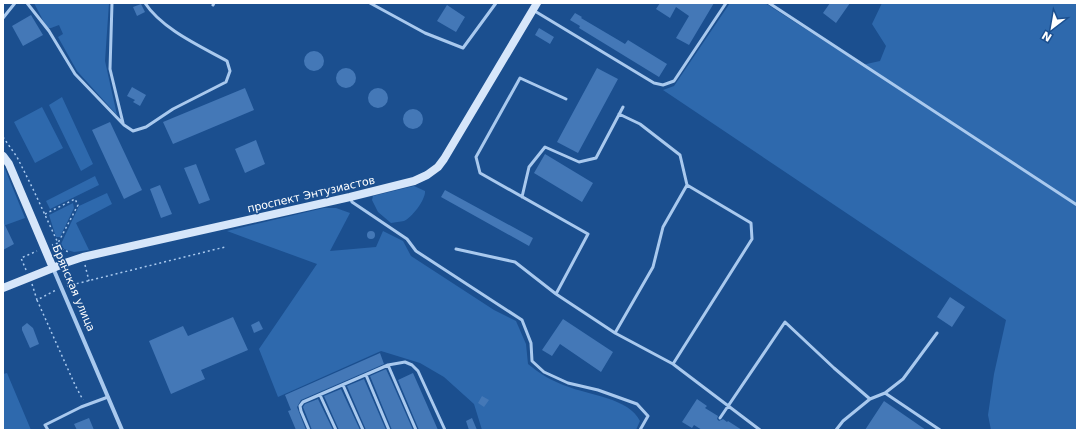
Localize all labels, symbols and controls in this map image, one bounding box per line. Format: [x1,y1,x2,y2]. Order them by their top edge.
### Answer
north arrow [1032,8,1072,48]
text: N [1040,28,1054,44]
street label: проспект Энтузиастов [246,173,376,216]
street label: Брянская улица [49,243,98,333]

